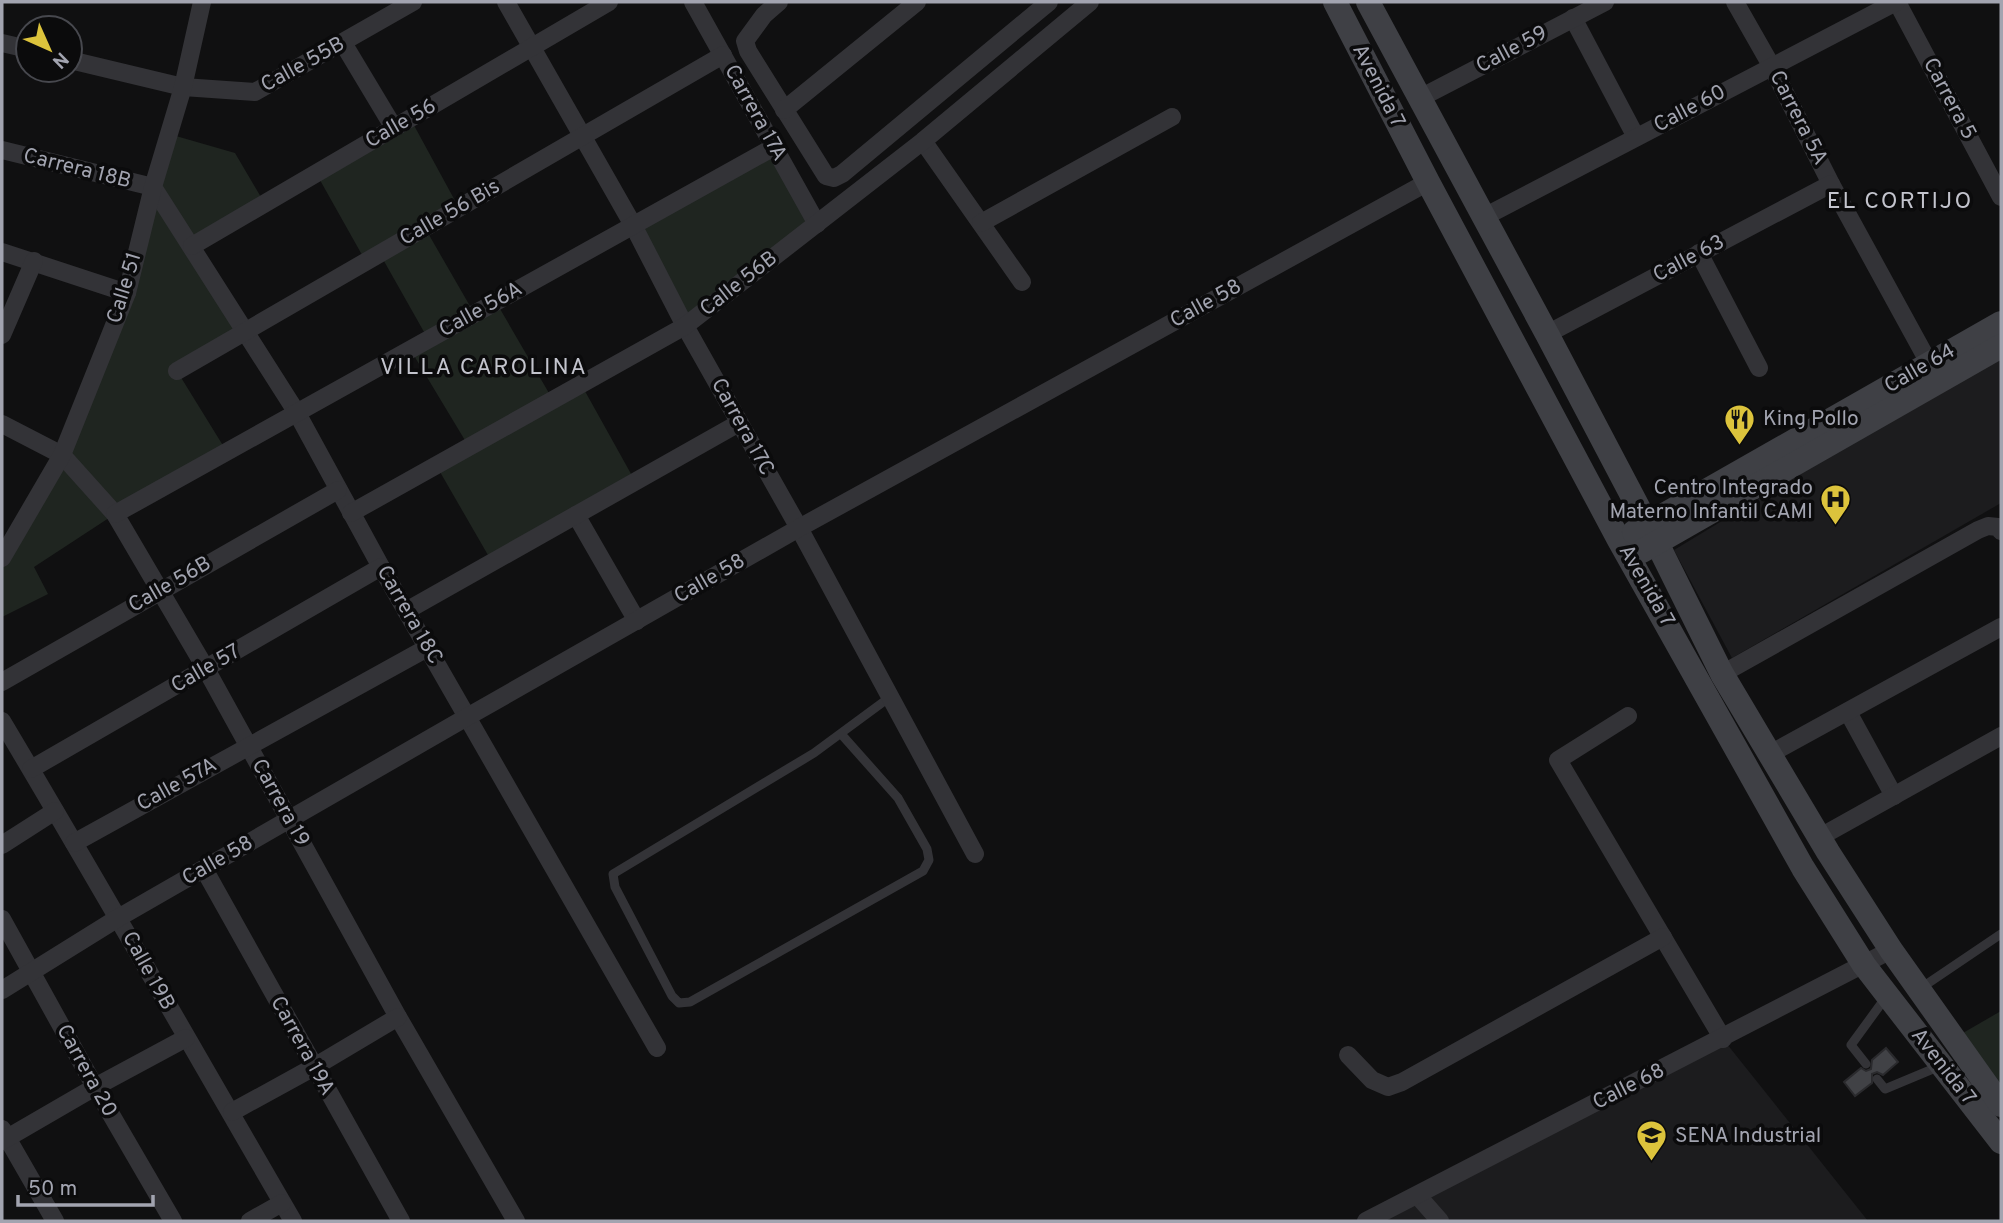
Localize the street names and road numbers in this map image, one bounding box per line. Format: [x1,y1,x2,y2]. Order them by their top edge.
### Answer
street label: Calle 59 [1472,20,1552,80]
street label: Calle 55B [256,31,350,99]
street label: Avenida 7 [1345,40,1411,132]
street label: Carrera 5 [1916,53,1982,145]
street label: Carrera 17A [717,60,793,166]
street label: Carrera 5A [1763,66,1833,170]
street label: Calle 60 [1649,79,1731,139]
street label: Calle 56 [361,93,441,155]
street label: Carrera 18B [20,143,134,195]
street label: Calle 56 Bis [395,173,505,253]
street label: Calle 63 [1649,229,1729,289]
street label: Calle 56B [695,245,783,323]
street label: Calle 51 [101,249,149,327]
street label: Calle 58 [1165,273,1247,335]
street label: Calle 56A [435,276,527,344]
street label: Calle 64 [1880,338,1960,400]
street label: Carrera 17C [704,374,780,480]
street label: Avenida 7 [1612,540,1680,632]
street label: Calle 58 [670,548,750,610]
street label: Calle 56B [124,551,216,619]
street label: Carrera 18C [370,561,448,669]
street label: Calle 57 [166,638,246,700]
street label: Calle 57A [132,752,222,818]
street label: Carrera 19 [245,754,315,852]
street label: Calle 58 [178,830,258,892]
street label: Calle 19B [115,927,181,1015]
street label: Carrera 19A [264,992,340,1100]
street label: Carrera 20 [49,1020,123,1122]
street label: Avenida 7 [1905,1023,1981,1111]
street label: Calle 68 [1588,1057,1670,1117]

